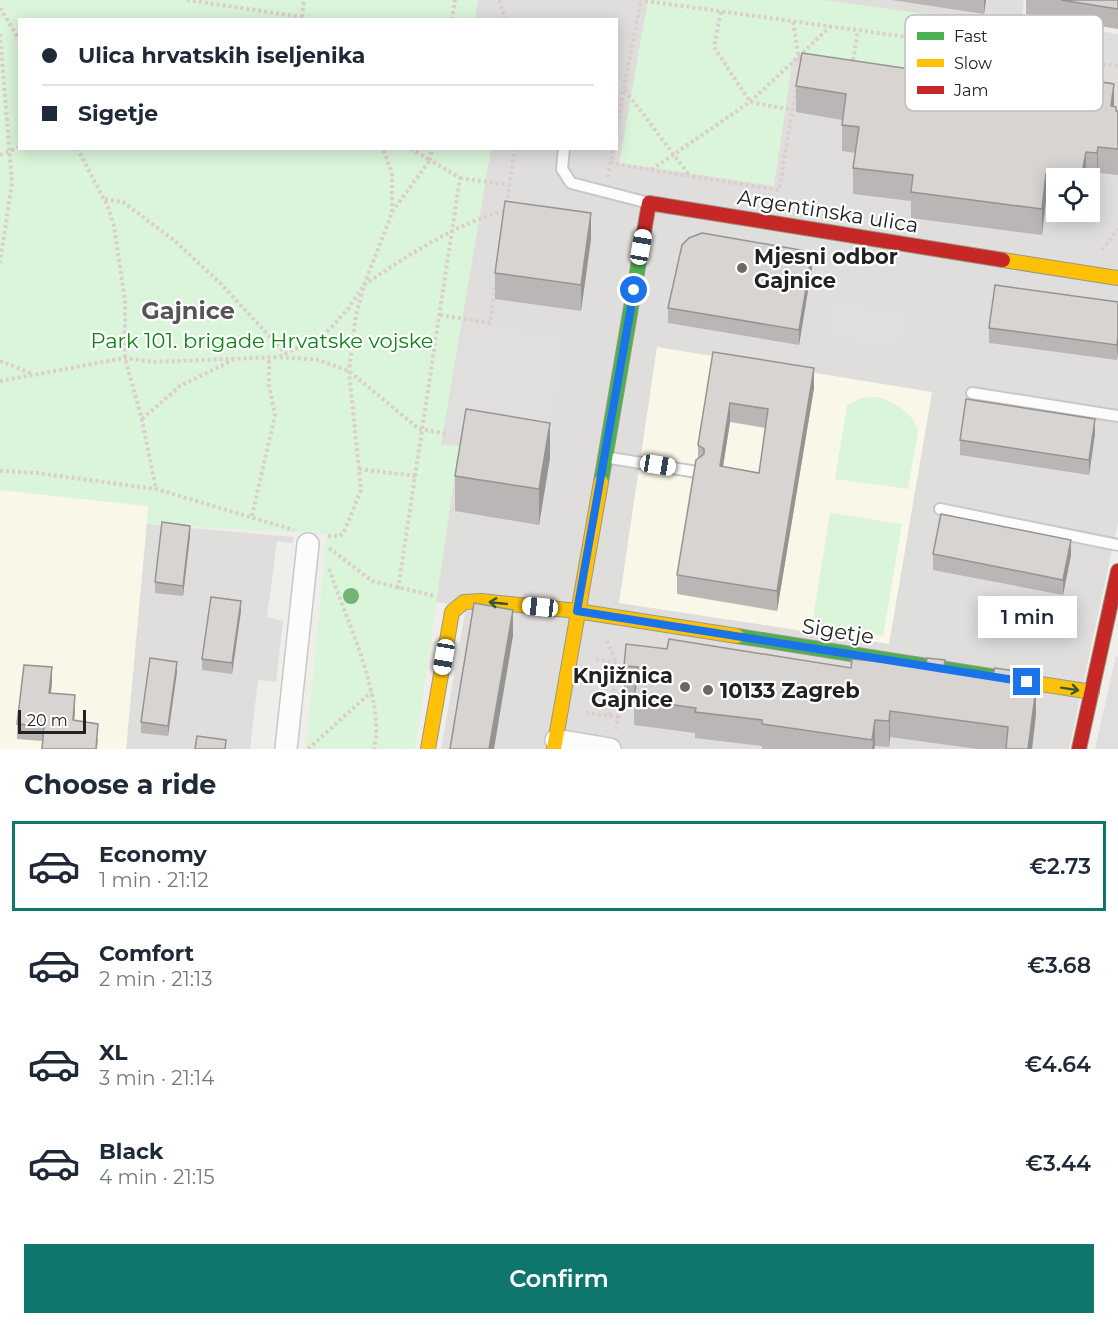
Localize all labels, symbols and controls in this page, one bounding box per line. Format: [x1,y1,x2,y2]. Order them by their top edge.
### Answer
legend [905,15,1103,111]
text: Fast [954,27,988,46]
text: Ulica hrvatskih iseljenika [78,42,365,69]
text: Slow [954,54,992,73]
text: Jam [953,81,988,100]
text: Sigetje [78,100,158,127]
map controls [1046,168,1100,222]
button: locate [1046,168,1100,222]
street label: Argentinska ulica [736,184,920,238]
car [629,228,653,266]
place label: Mjesni odbor Gajnice [754,244,898,293]
marker: Mjesni odbor Gajnice [735,261,749,275]
route start [620,276,647,303]
district label: Gajnice [141,296,235,325]
park label: Park 101. brigade Hrvatske vojske [90,328,434,353]
car [639,453,677,477]
callout: 1 min [978,595,1076,637]
car [521,596,559,618]
one-way arrow [488,597,508,608]
text: 1 min [1001,605,1054,629]
street label: Sigetje [800,613,876,649]
car [432,638,456,676]
place label: Knjižnica Gajnice [573,663,673,712]
route end [1013,668,1040,695]
place label: 10133 Zagreb [720,678,860,703]
marker: Knjižnica Gajnice [678,680,692,694]
marker: 10133 Zagreb [701,683,715,697]
one-way arrow [1060,683,1079,694]
scale bar [18,707,86,734]
text: 20 m [27,711,68,730]
text: Choose a ride [24,768,216,801]
icon: car [27,839,81,893]
text: Economy [99,841,207,868]
text: €2.73 [1029,853,1091,880]
text: 1 min · 21:12 [99,868,209,892]
icon: car [27,938,81,992]
text: Comfort [99,940,194,967]
text: €3.68 [1027,952,1091,979]
text: 2 min · 21:13 [99,967,213,991]
icon: car [27,1037,81,1091]
text: XL [99,1039,128,1066]
text: €4.64 [1025,1051,1091,1078]
text: 3 min · 21:14 [99,1066,214,1090]
icon: car [27,1136,81,1190]
text: Black [99,1138,163,1165]
text: €3.44 [1025,1150,1091,1177]
text: 4 min · 21:15 [99,1165,214,1189]
button: Confirm [24,1244,1094,1313]

